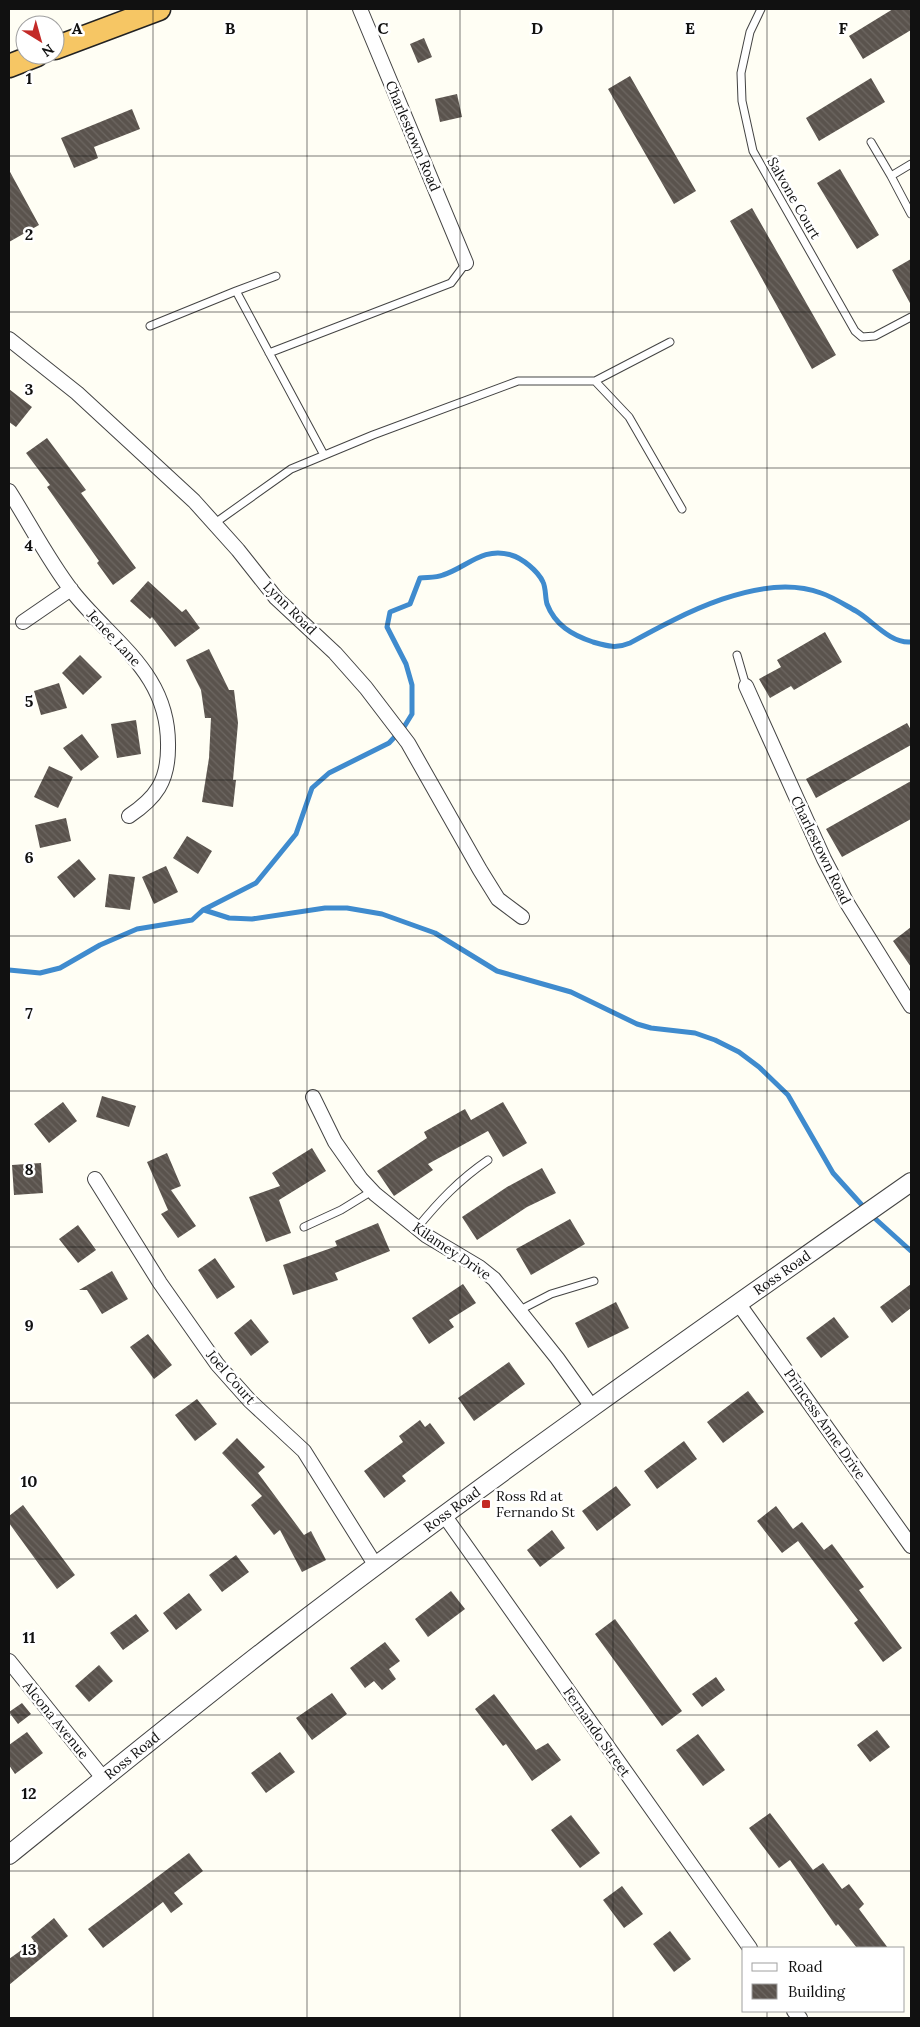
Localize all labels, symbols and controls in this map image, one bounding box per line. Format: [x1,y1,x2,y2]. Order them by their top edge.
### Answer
north arrow [15,15,65,65]
text: A [72,18,83,38]
text: B [225,18,236,38]
text: C [377,18,389,38]
text: D [531,18,543,38]
text: E [685,18,695,38]
text: F [838,18,848,38]
text: N [38,40,58,61]
text: 1 [26,68,32,88]
street label: Charlestown Road [382,78,444,194]
street label: Salvone Court [763,154,825,243]
text: 2 [25,224,33,244]
text: 3 [25,379,34,399]
text: 4 [25,535,34,555]
street label: Lynn Road [259,577,321,639]
street label: Jenee Lane [82,605,145,671]
text: 5 [25,691,34,711]
street label: Charlestown Road [787,793,855,907]
text: 6 [24,847,34,867]
text: 7 [25,1003,33,1023]
text: 8 [24,1159,34,1179]
street label: Kilamey Drive [409,1218,495,1284]
street label: Ross Road [750,1246,814,1299]
text: 9 [24,1315,34,1335]
street label: Joel Court [202,1345,260,1408]
street label: Princess Anne Drive [780,1365,870,1483]
text: 10 [21,1471,37,1491]
street label: Ross Road [420,1482,484,1536]
place label: Ross Rd at Fernando St [496,1487,575,1521]
marker: Ross Rd at Fernando St [480,1498,492,1510]
text: 11 [23,1627,36,1647]
street label: Alcona Avenue [18,1677,93,1763]
street label: Fernando Street [559,1684,635,1781]
street label: Ross Road [101,1728,163,1783]
text: 12 [21,1783,37,1803]
text: 13 [21,1939,37,1959]
legend [742,1947,905,2012]
text: Road [788,1957,823,1976]
text: Building [788,1982,846,2001]

